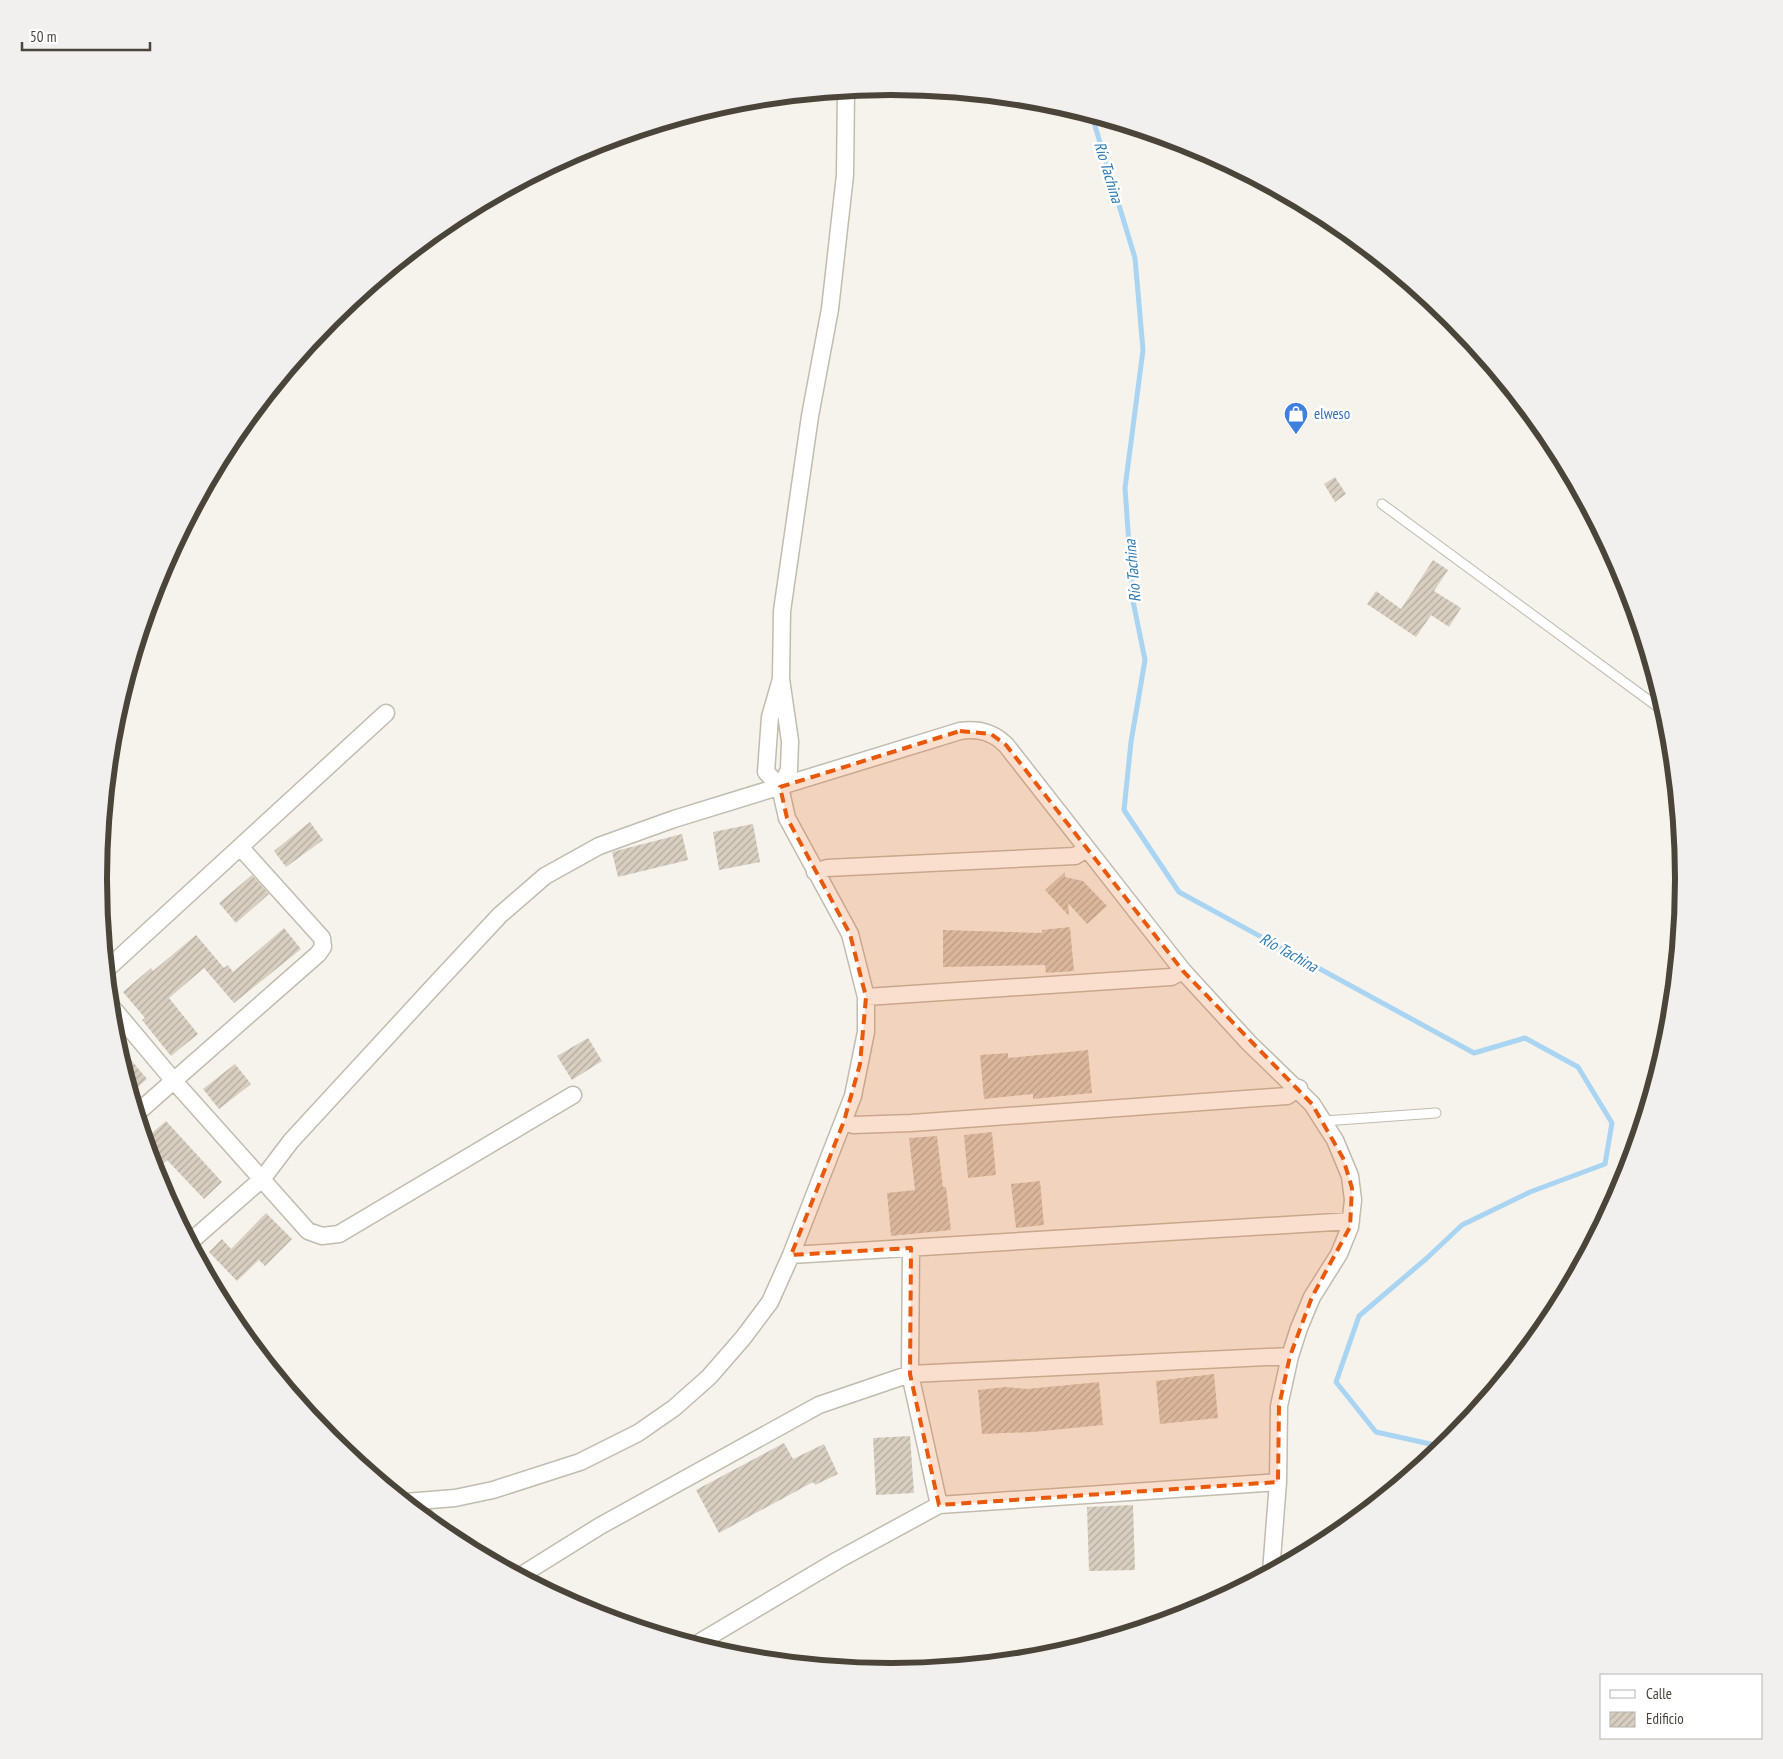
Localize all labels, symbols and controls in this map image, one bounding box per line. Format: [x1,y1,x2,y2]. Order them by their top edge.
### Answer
scale bar [22,20,150,52]
text: 50 m [30,27,56,46]
water label: Río Tachina [1090,139,1128,207]
shop icon: elweso [1283,401,1309,435]
place label: elweso [1314,404,1350,423]
water label: Río Tachina [1119,537,1145,603]
water label: Río Tachina [1257,928,1323,977]
legend [1600,1674,1763,1739]
text: Calle [1646,1684,1672,1703]
text: Edificio [1646,1709,1684,1728]

